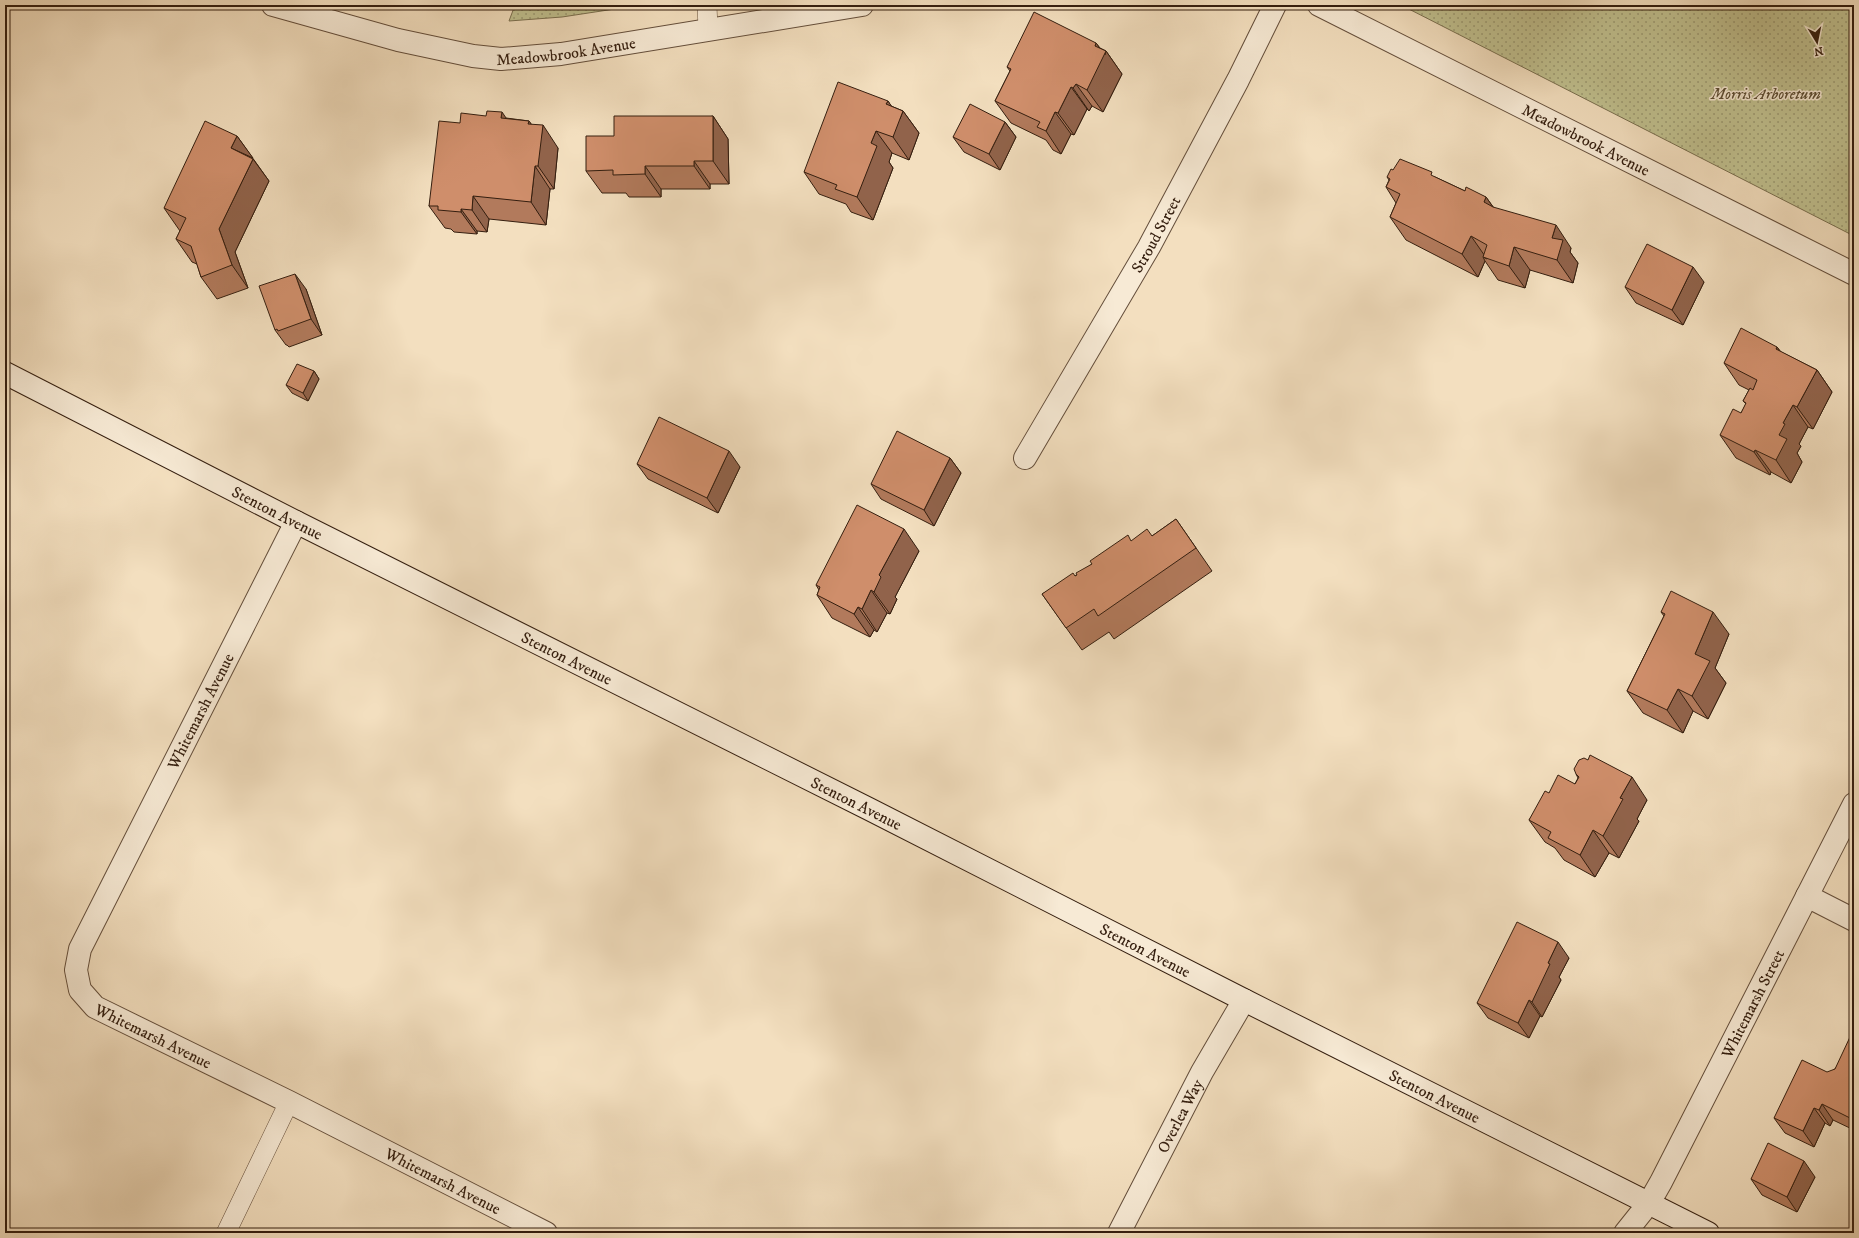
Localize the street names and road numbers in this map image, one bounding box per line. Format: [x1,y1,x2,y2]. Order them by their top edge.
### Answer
street label: Meadowbrook Avenue [495,33,637,70]
street label: Meadowbrook Avenue [1519,100,1653,181]
street label: Stroud Street [1127,193,1185,277]
street label: Stenton Avenue [228,482,326,545]
street label: Stenton Avenue [518,627,616,690]
street label: Whitemarsh Avenue [163,650,239,774]
street label: Stenton Avenue [807,773,905,835]
street label: Stenton Avenue [1096,919,1194,982]
street label: Whitemarsh Street [1717,946,1789,1062]
street label: Whitemarsh Avenue [90,999,215,1074]
street label: Stenton Avenue [1385,1065,1483,1128]
street label: Overlea Way [1153,1075,1208,1156]
street label: Whitemarsh Avenue [381,1143,504,1219]

